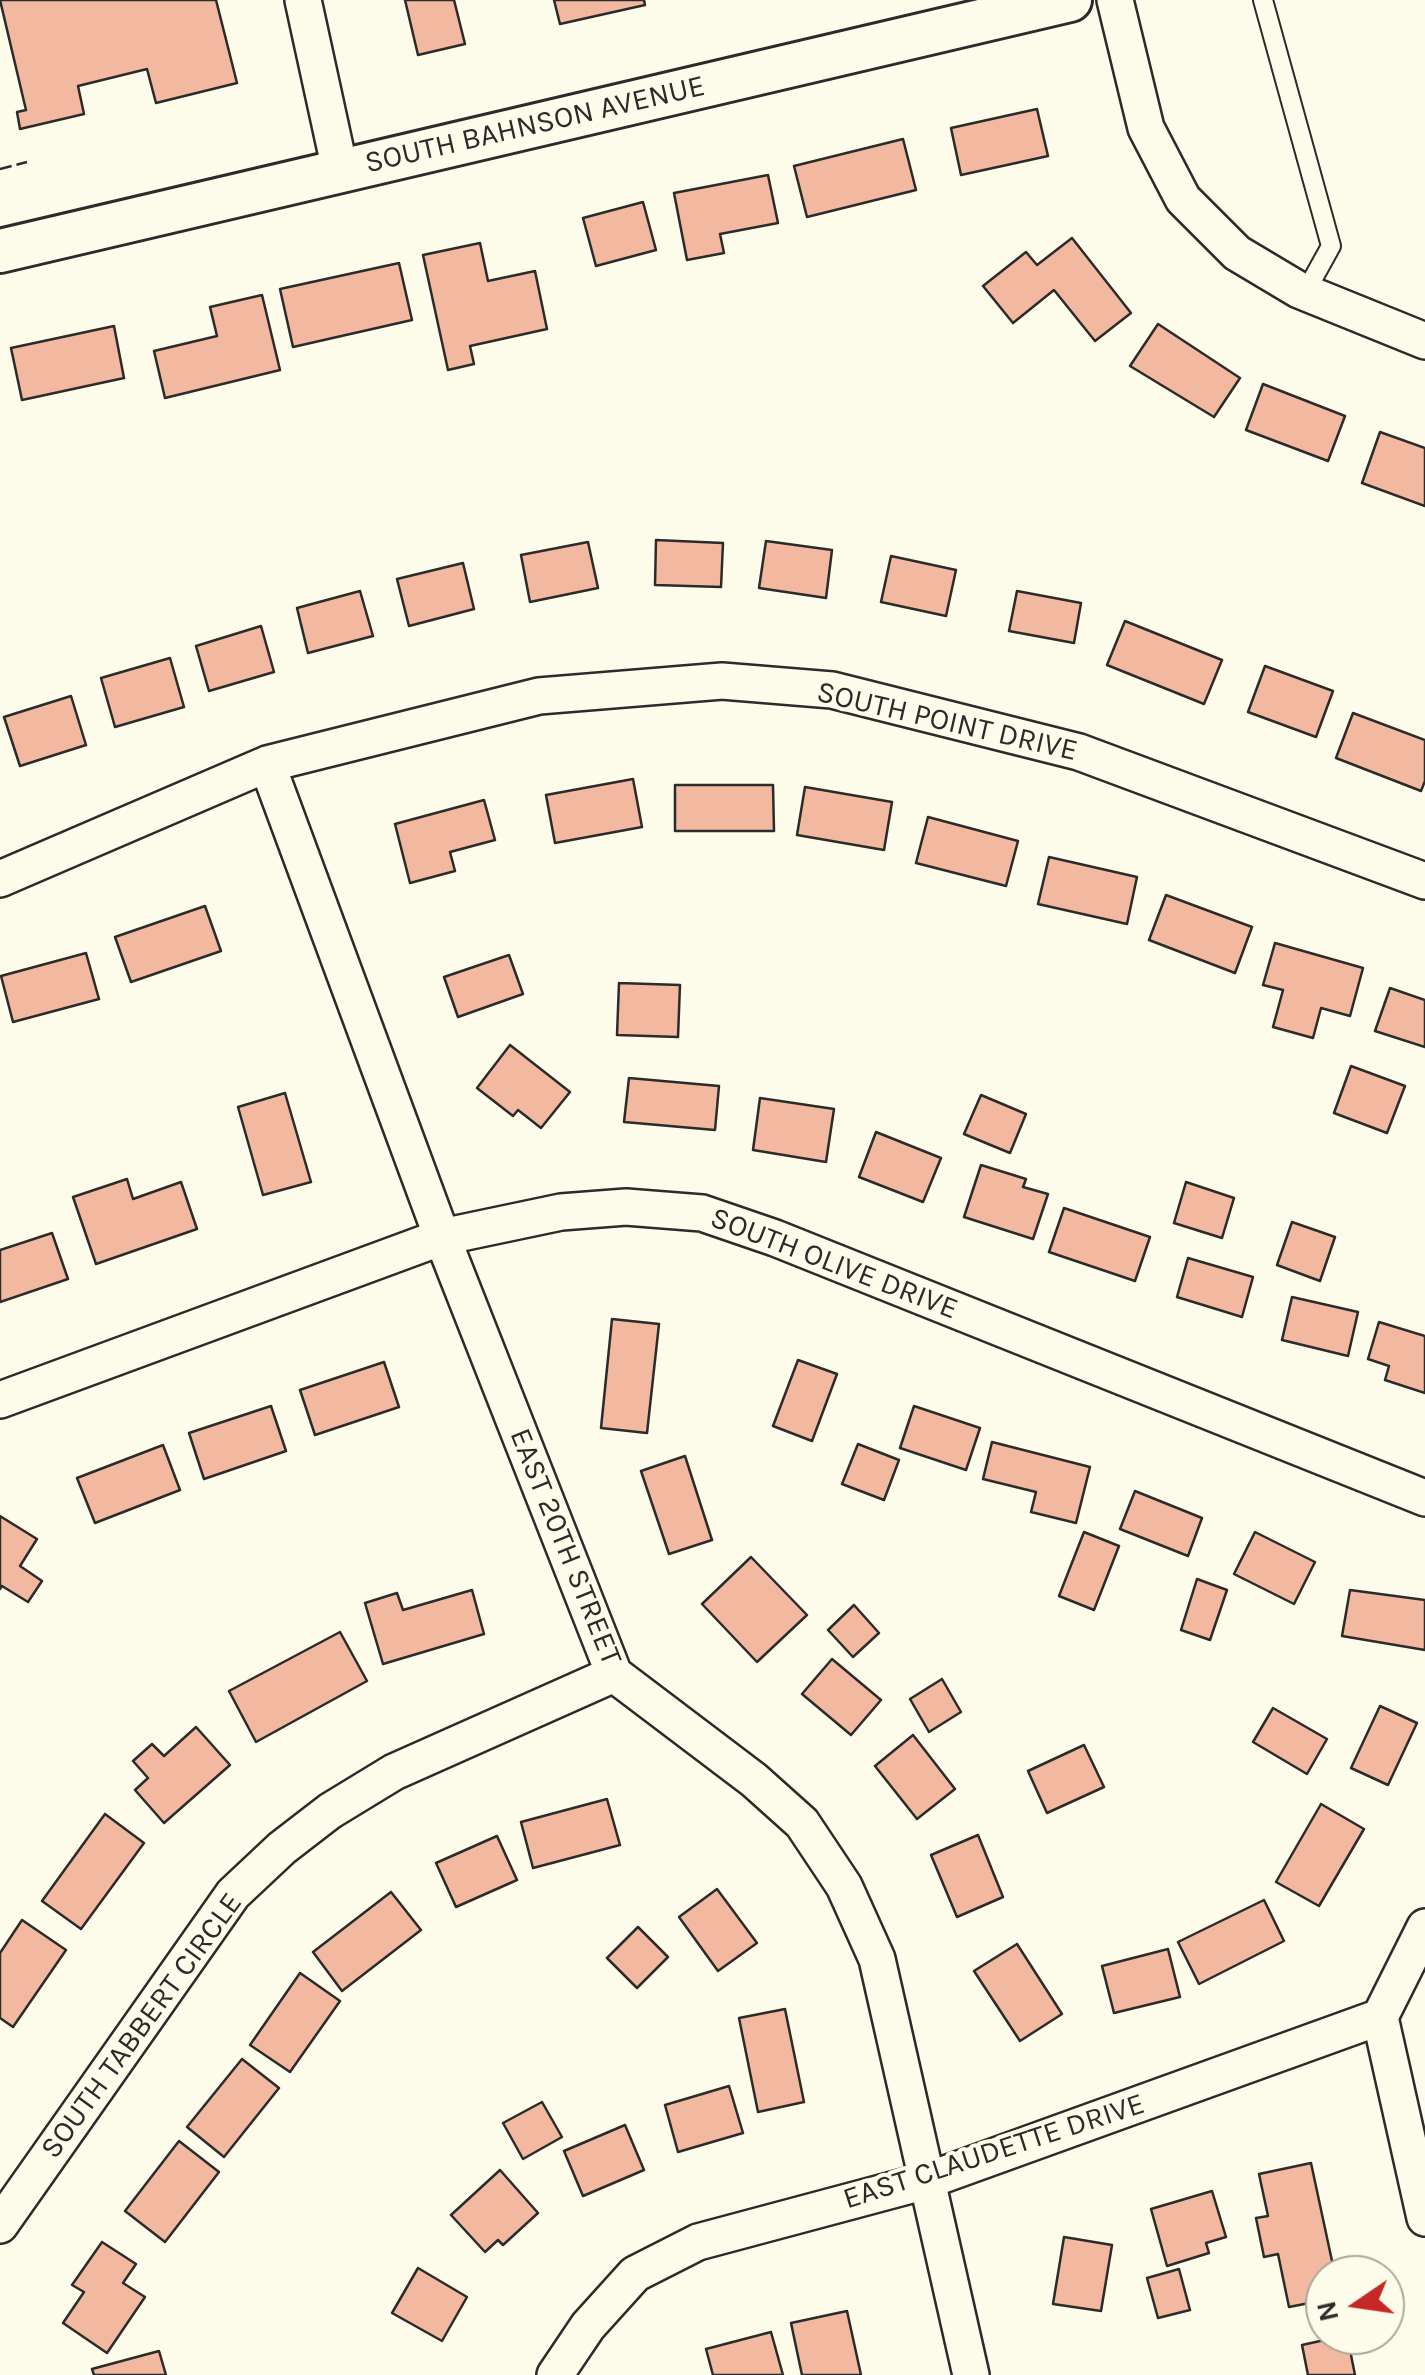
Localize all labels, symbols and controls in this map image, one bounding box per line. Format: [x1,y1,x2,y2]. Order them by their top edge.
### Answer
street label: SOUTH BAHNSON AVENUE [361,68,709,182]
street label: SOUTH POINT DRIVE [813,674,1081,770]
street label: SOUTH OLIVE DRIVE [705,1200,963,1328]
street label: EAST 20TH STREET [501,1423,629,1671]
street label: SOUTH TABBERT CIRCLE [34,1886,250,2166]
street label: EAST CLAUDETTE DRIVE [839,2086,1149,2218]
north arrow [1305,2255,1405,2355]
text: N [1309,2298,1346,2325]

